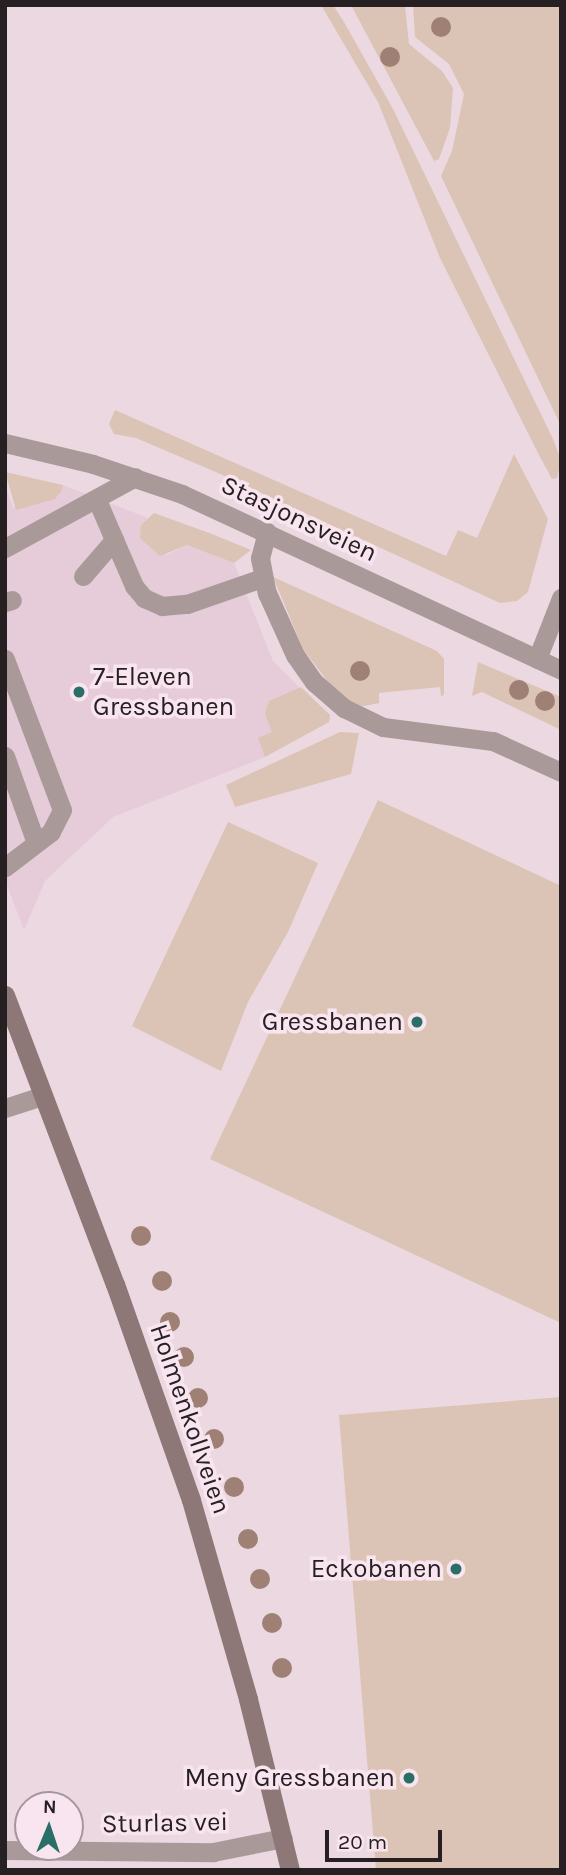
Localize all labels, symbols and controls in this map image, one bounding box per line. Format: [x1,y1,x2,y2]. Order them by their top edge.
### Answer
street label: Stasjonsveien [216,469,382,569]
place label: 7-Eleven Gressbanen [93,661,234,722]
marker: 7-Eleven Gressbanen [71,684,87,700]
place label: Gressbanen [262,1006,403,1038]
marker: Gressbanen [409,1014,425,1030]
street label: Holmenkollveien [143,1320,237,1518]
place label: Eckobanen [311,1553,442,1585]
marker: Eckobanen [448,1561,464,1577]
place label: Meny Gressbanen [184,1762,395,1794]
marker: Meny Gressbanen [401,1770,417,1786]
north arrow [14,1791,84,1861]
text: N [42,1796,57,1818]
street label: Sturlas vei [102,1806,228,1840]
scale bar [328,1815,445,1859]
text: 20 m [338,1830,387,1854]

